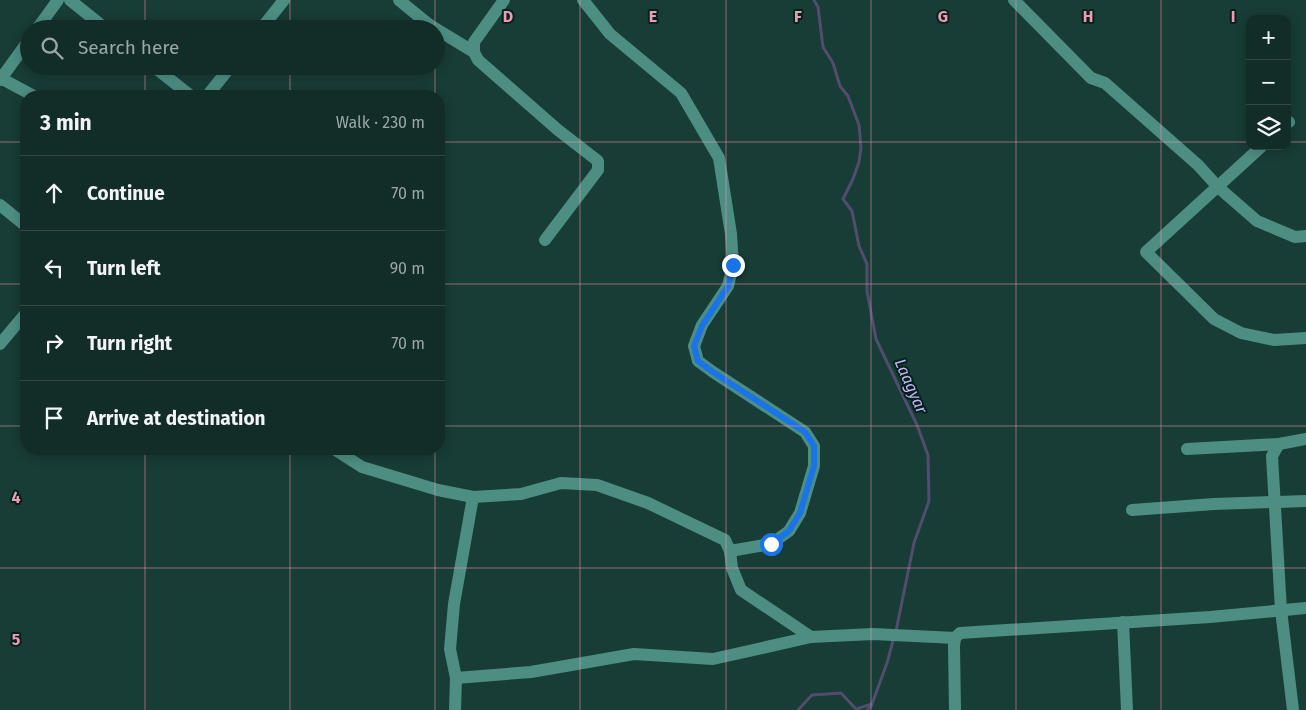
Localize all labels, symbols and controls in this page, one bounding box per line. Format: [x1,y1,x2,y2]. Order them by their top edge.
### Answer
text: D [503,7,513,26]
text: E [649,7,657,26]
text: F [794,7,802,26]
text: G [938,7,948,26]
text: H [1083,7,1093,26]
text: I [1231,7,1235,26]
map controls [1246,15,1291,150]
button: + [1246,15,1291,60]
search box [20,20,445,75]
icon: search [38,34,66,62]
text: Search here [78,36,179,59]
button: − [1246,60,1291,105]
button: layers [1246,105,1291,150]
text: 3 min [40,110,92,136]
text: Walk · 230 m [336,113,425,132]
icon: ahead [40,179,68,207]
text: Continue [87,182,165,205]
text: 70 m [391,184,425,203]
icon: left [40,254,68,282]
route end [722,254,745,277]
text: Turn left [87,257,161,280]
text: 90 m [390,259,425,278]
icon: right [40,329,68,357]
text: Turn right [87,332,172,355]
text: 70 m [391,334,425,353]
water label: Laagyar [891,356,932,417]
icon: arrive [40,404,68,432]
text: Arrive at destination [87,407,266,430]
text: 4 [11,488,21,507]
route start [760,533,783,556]
text: 5 [12,630,21,649]

